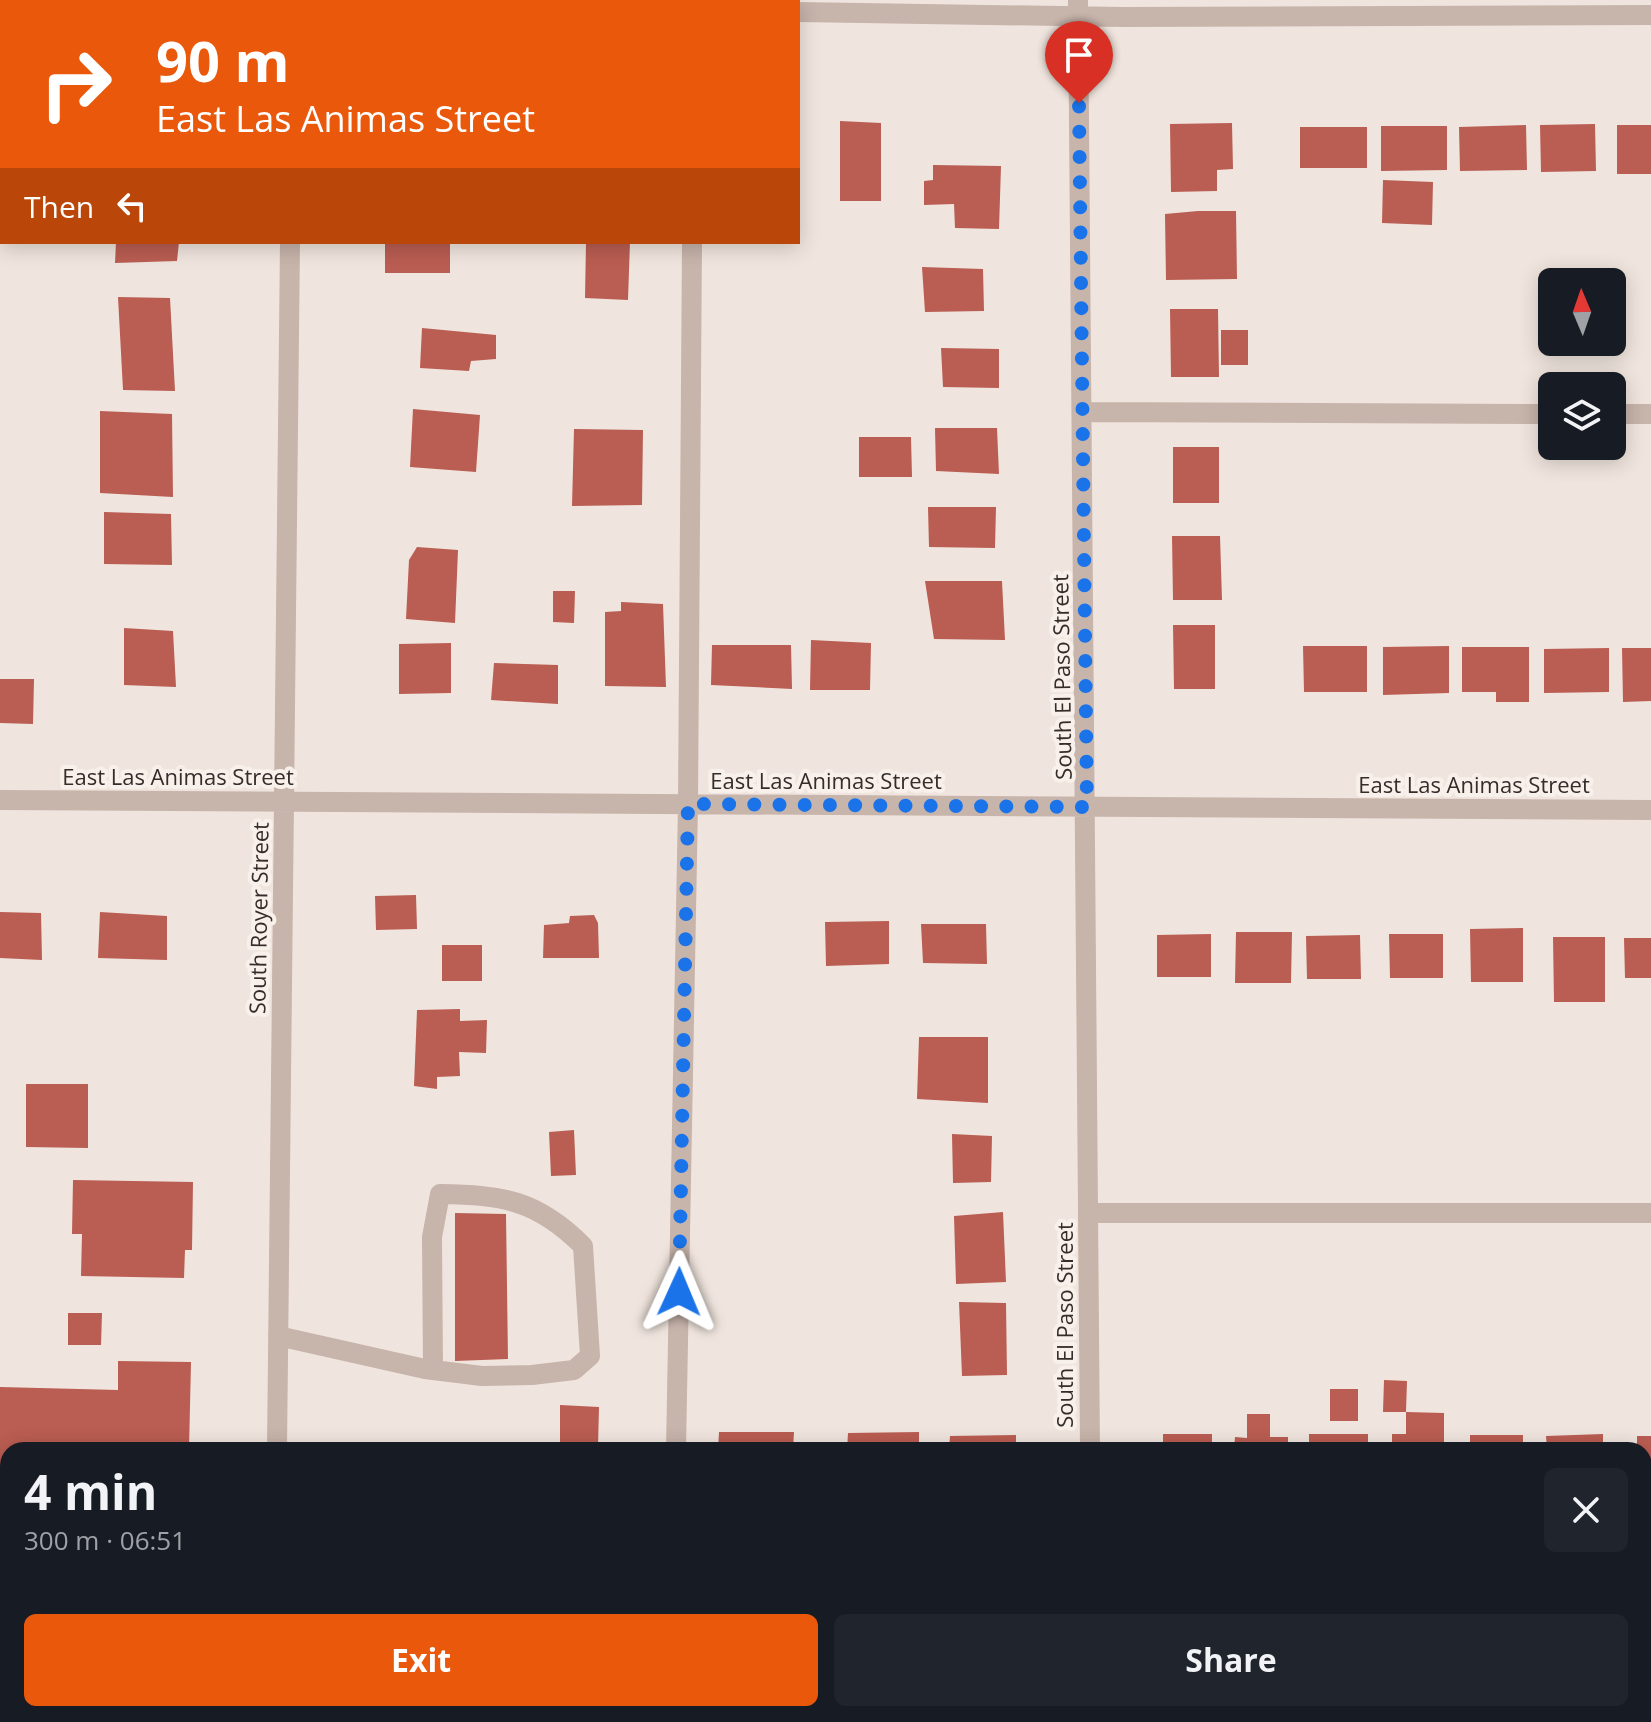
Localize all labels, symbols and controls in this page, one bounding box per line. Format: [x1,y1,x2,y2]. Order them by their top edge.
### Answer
pin [1045,21,1113,103]
text: 90 m [156,22,290,98]
icon: right [24,32,128,136]
icon: arrive [1057,33,1101,77]
text: East Las Animas Street [156,94,535,143]
icon: left [110,184,154,228]
text: Then [24,186,94,227]
north arrow [1538,268,1626,356]
map controls [1538,268,1626,460]
button: layers [1538,372,1626,460]
street label: South El Paso Street [1044,574,1078,780]
street label: East Las Animas Street [62,761,294,791]
street label: East Las Animas Street [710,765,942,795]
street label: East Las Animas Street [1358,769,1590,799]
street label: South Royer Street [241,821,275,1014]
street label: South El Paso Street [1049,1222,1079,1428]
position arrow [637,1250,721,1334]
text: 4 min [24,1459,157,1524]
button: close [1544,1468,1628,1552]
text: 300 m · 06:51 [24,1522,186,1558]
button: Exit [24,1614,818,1706]
button: Share [834,1614,1628,1706]

